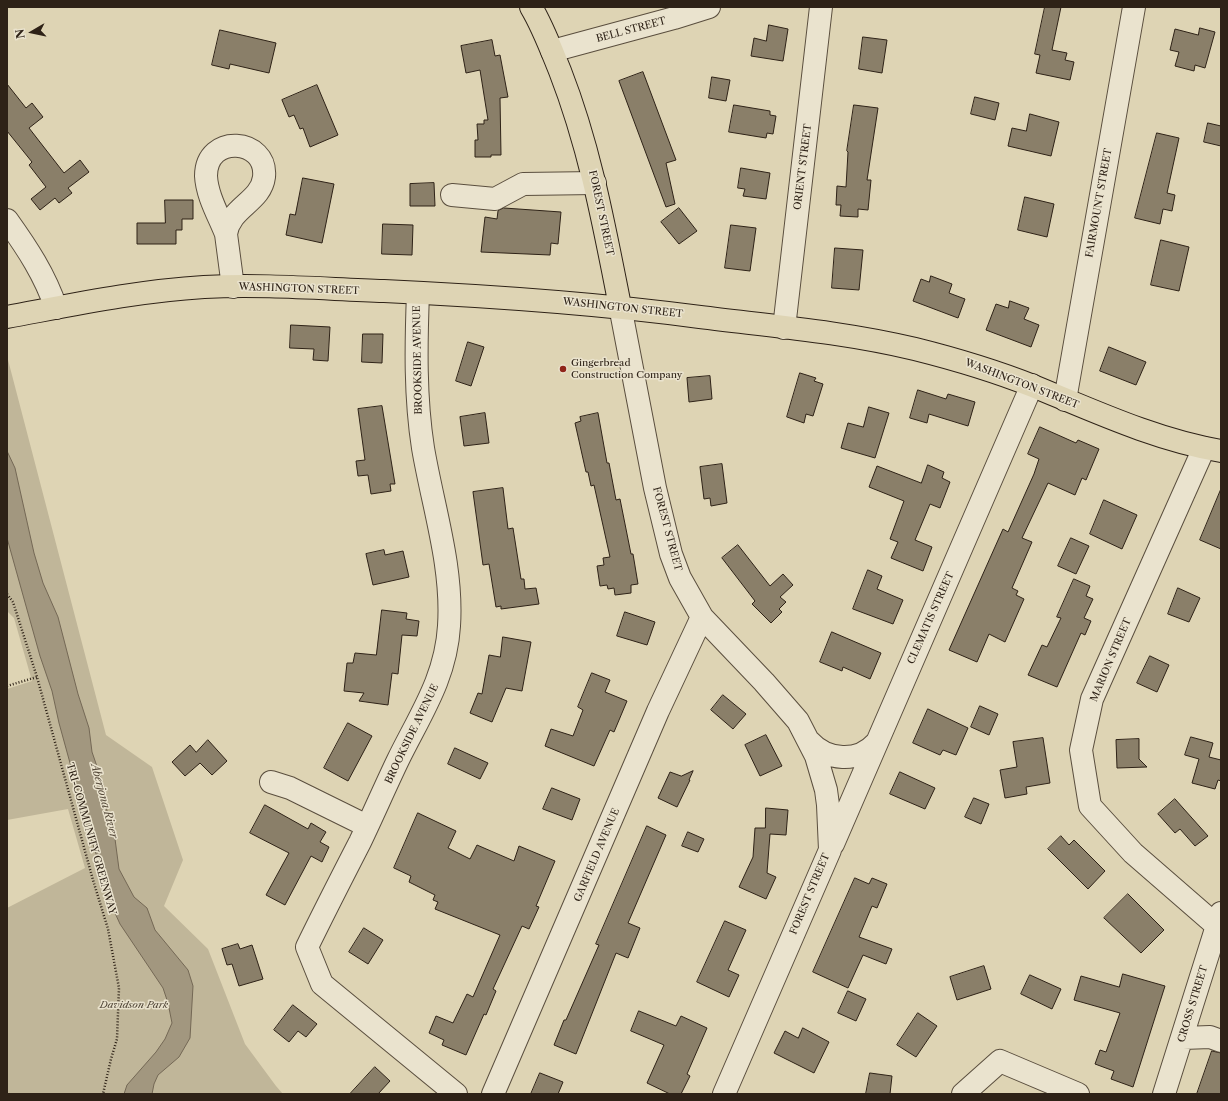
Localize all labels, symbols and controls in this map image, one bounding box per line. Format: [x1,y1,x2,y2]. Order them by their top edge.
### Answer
north arrow [12,12,52,52]
street label: BELL STREET [595,15,667,45]
text: N [12,28,28,40]
street label: ORIENT STREET [792,123,814,211]
street label: FAIRMOUNT STREET [1083,147,1115,259]
street label: FOREST STREET [586,169,616,257]
street label: WASHINGTON STREET [238,281,360,297]
street label: WASHINGTON STREET [562,296,684,320]
street label: BROOKSIDE AVENUE [411,305,425,415]
place label: Gingerbread Construction Company [571,357,682,380]
street label: WASHINGTON STREET [963,357,1081,411]
marker: Gingerbread Construction Company [558,364,568,374]
street label: FOREST STREET [650,485,684,573]
street label: CLEMATIS STREET [905,570,957,666]
street label: MARION STREET [1088,616,1134,704]
street label: BROOKSIDE AVENUE [383,682,441,786]
street label: TRI-COMMUNITY GREENWAY [64,762,118,916]
water label: Aberjona River [88,762,120,840]
street label: GARFIELD AVENUE [572,806,622,904]
street label: FOREST STREET [787,852,833,936]
street label: CROSS STREET [1176,964,1210,1044]
park label: Davidson Park [100,999,168,1011]

